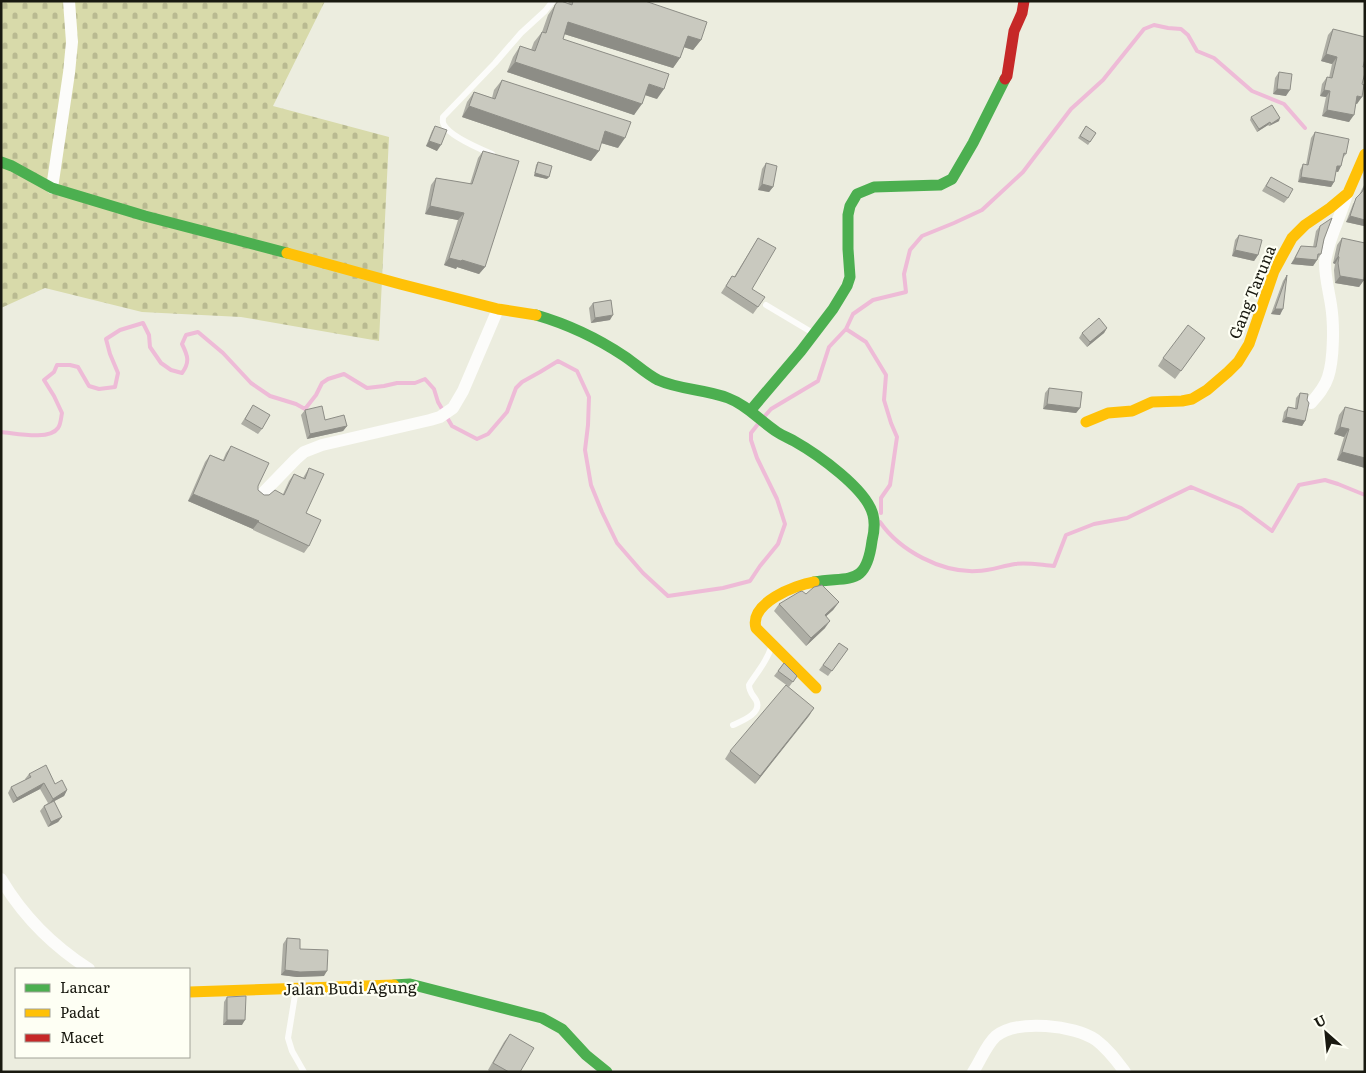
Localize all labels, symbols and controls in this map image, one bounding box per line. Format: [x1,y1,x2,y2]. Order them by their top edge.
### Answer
street label: Gang Taruna [1221,241,1281,342]
legend [15,968,190,1058]
street label: Jalan Budi Agung [283,974,417,1000]
text: Lancar [60,975,110,998]
text: Padat [60,1000,100,1023]
north arrow [1301,1008,1351,1058]
text: U [1310,1009,1329,1032]
text: Macet [60,1025,104,1048]

